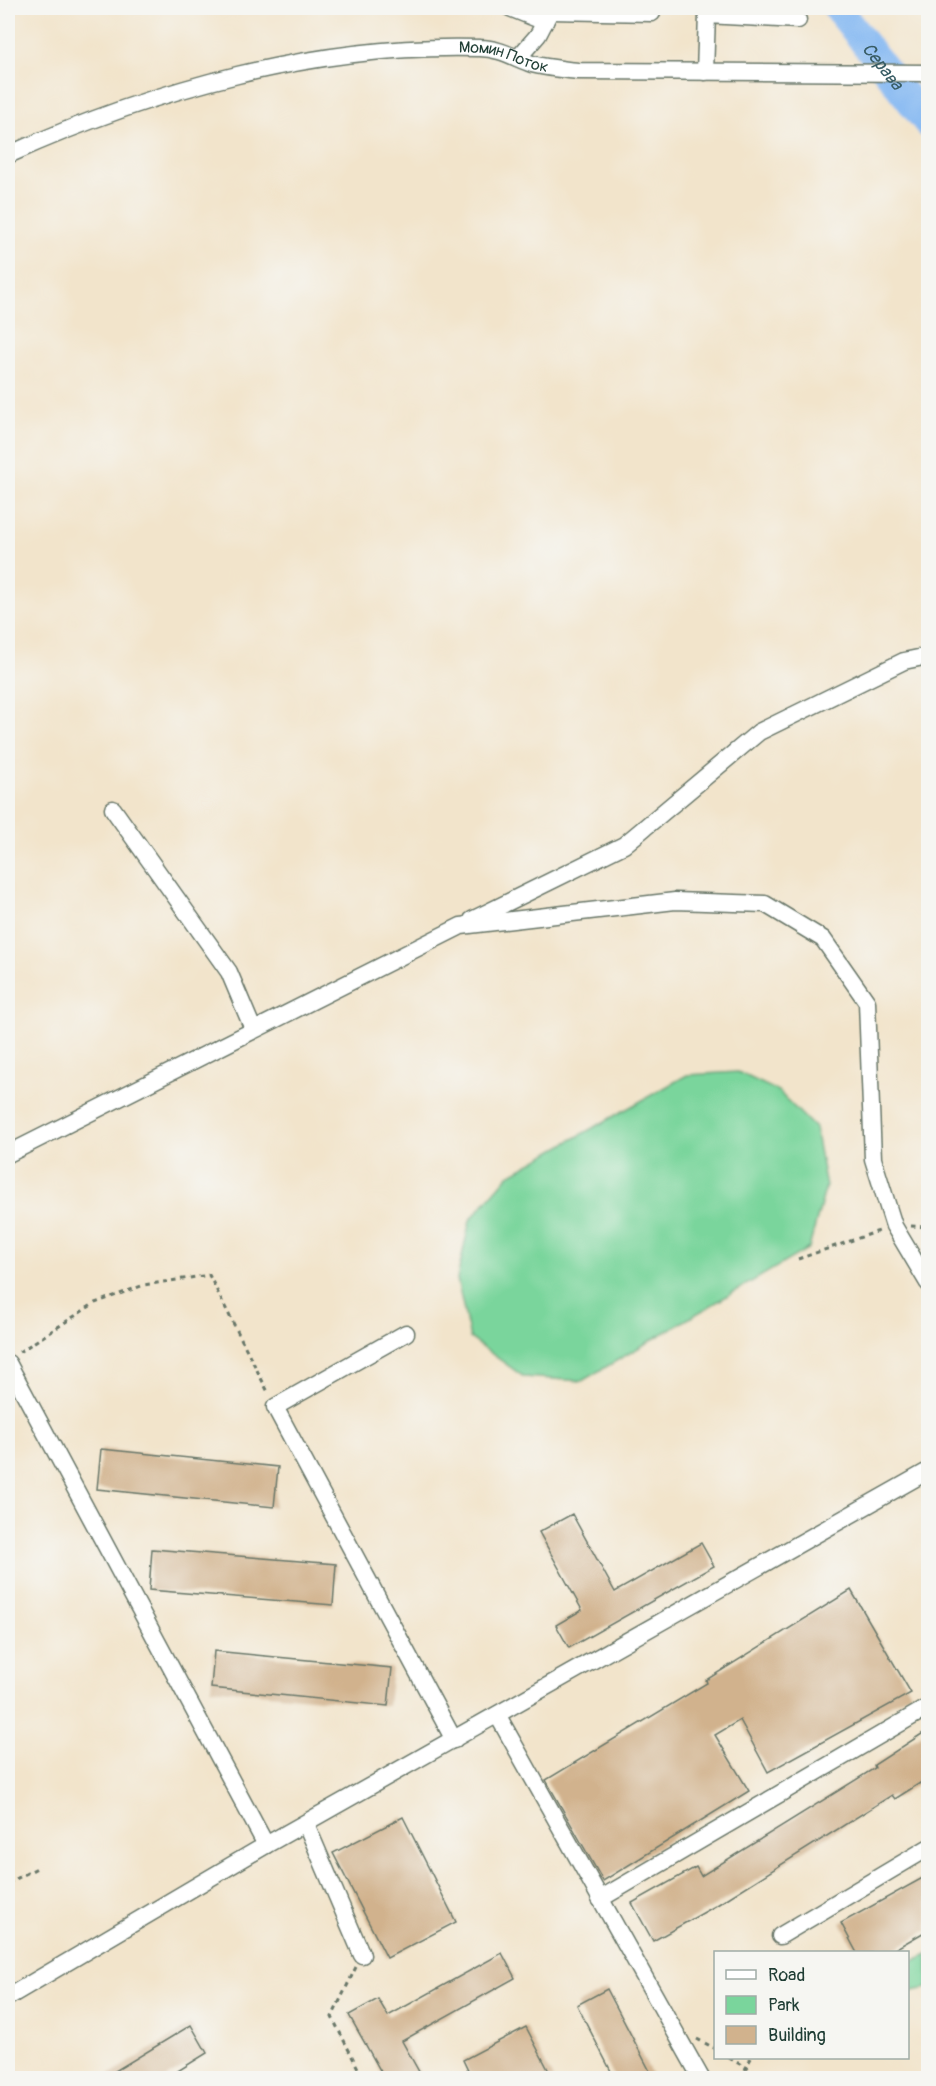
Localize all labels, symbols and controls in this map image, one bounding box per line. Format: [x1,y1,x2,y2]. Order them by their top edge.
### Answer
street label: Момин Поток [459,38,550,77]
water label: Серава [857,38,909,96]
legend [714,1951,909,2059]
text: Road [768,1964,805,1987]
text: Park [768,1994,800,2017]
text: Building [768,2024,826,2047]

